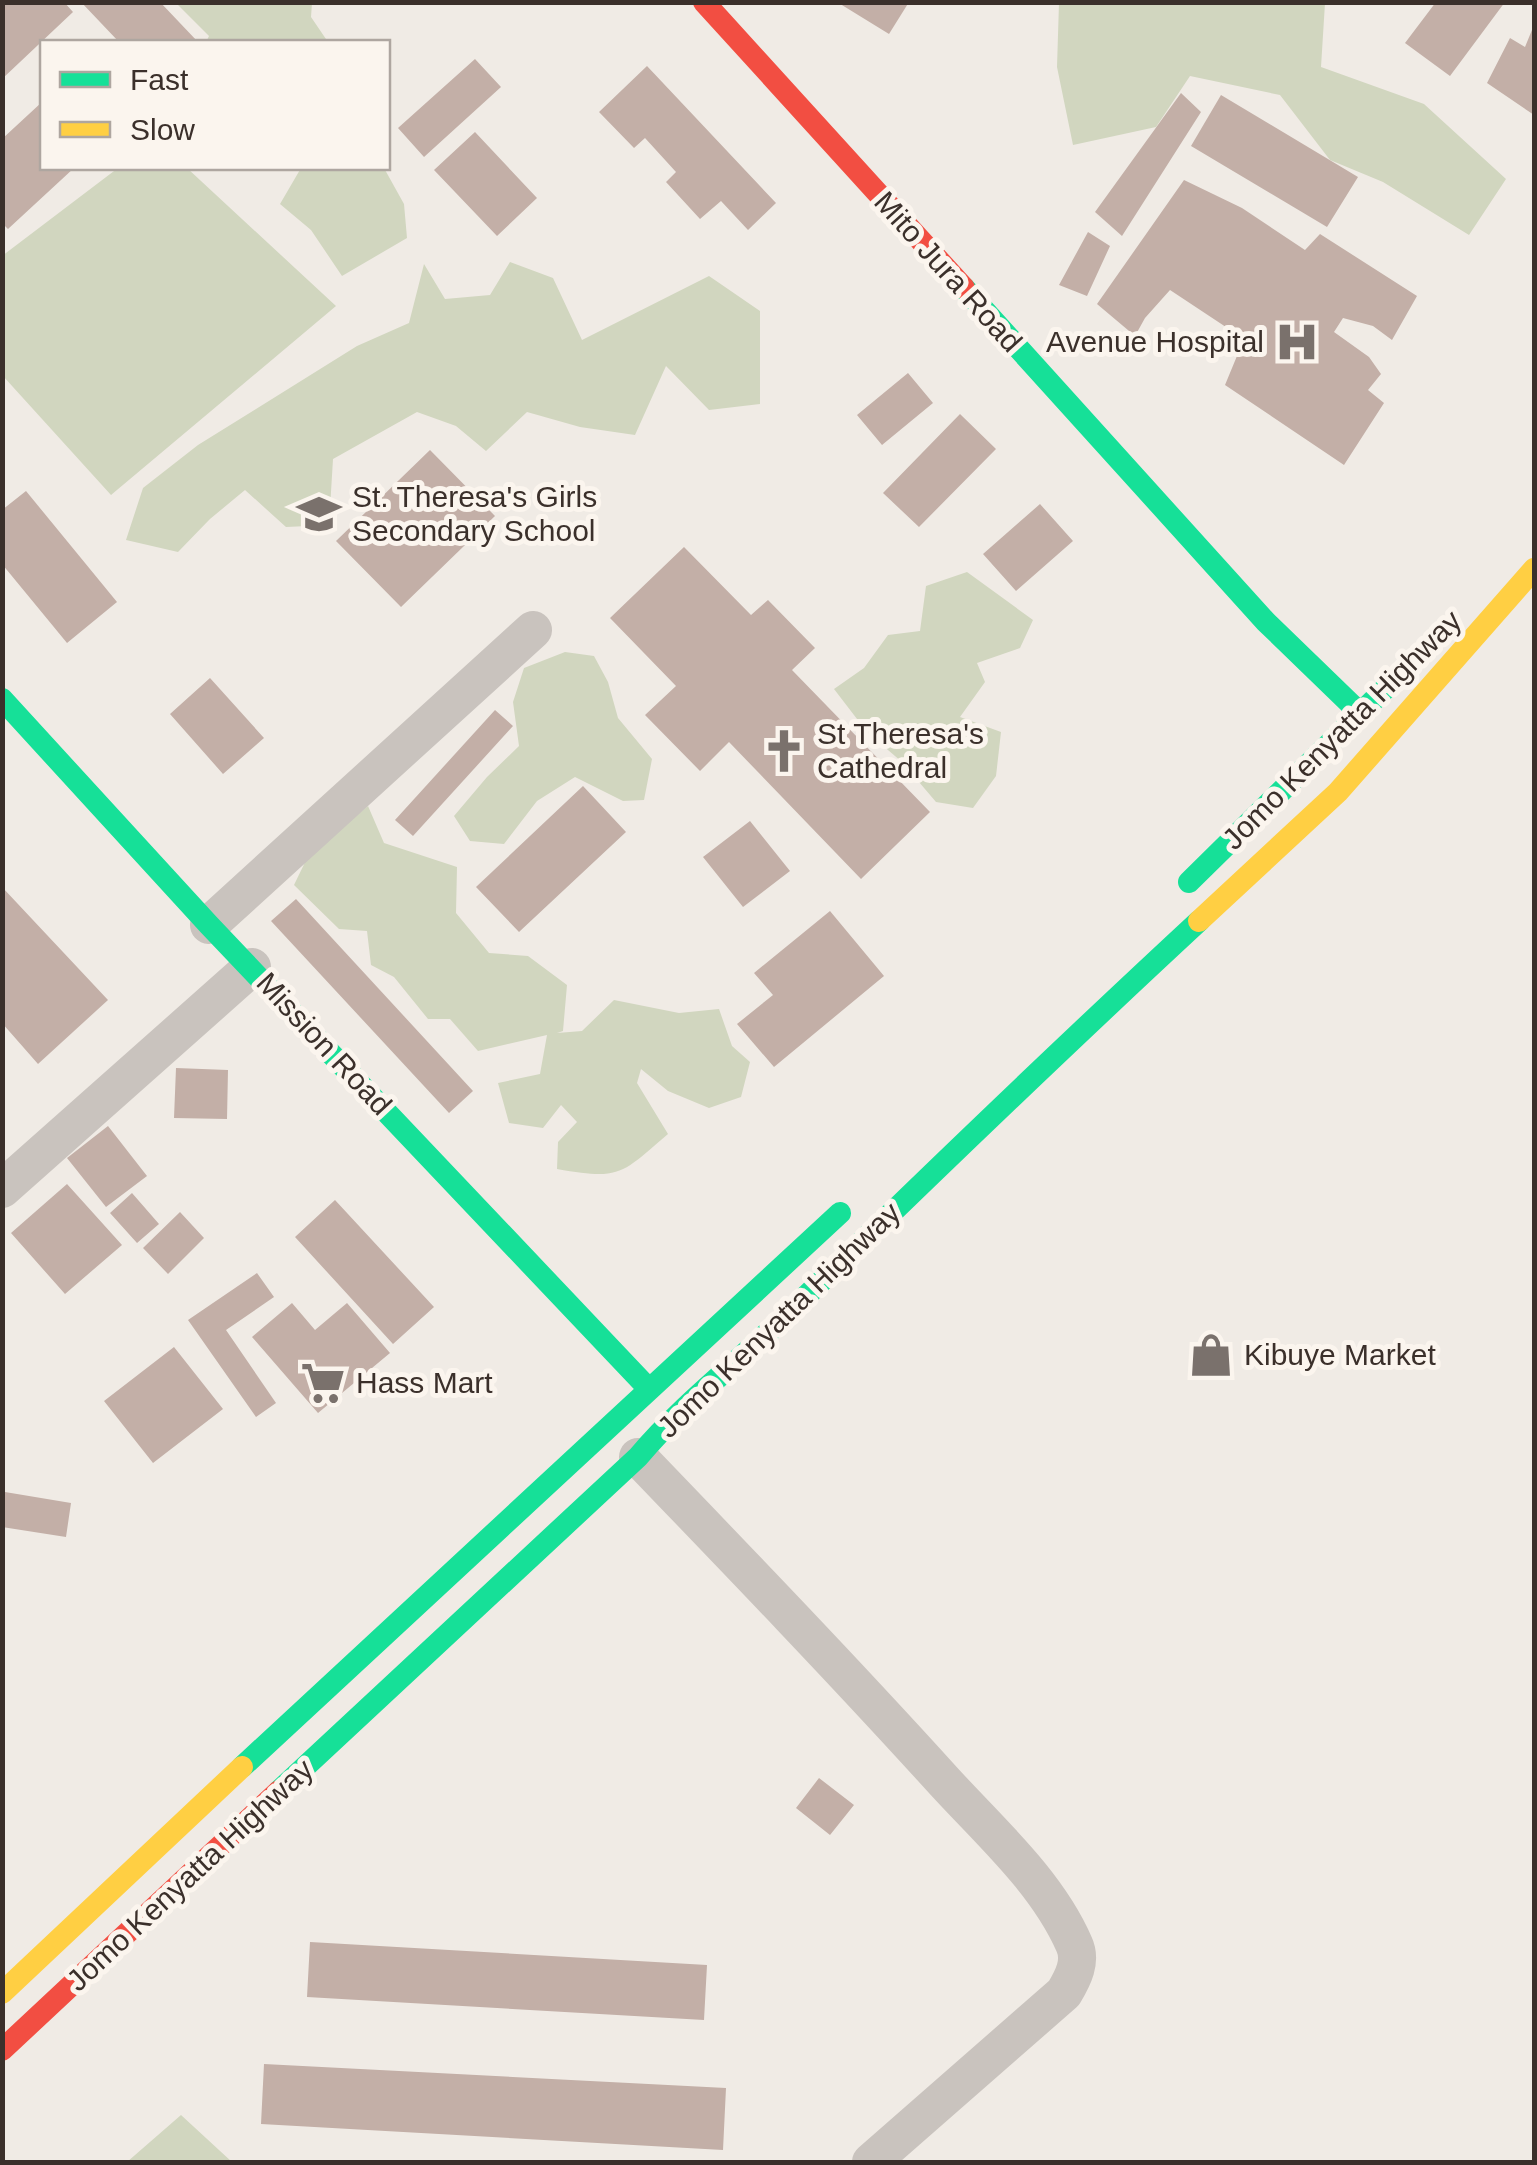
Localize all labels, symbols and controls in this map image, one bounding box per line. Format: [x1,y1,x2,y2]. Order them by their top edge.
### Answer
legend [40,40,390,170]
text: Fast [130,63,189,96]
text: Slow [130,113,195,146]
street label: Mito Jura Road [868,185,1029,358]
hospital icon: Avenue Hospital [1273,318,1321,366]
place label: Avenue Hospital [1046,325,1264,358]
place label: St. Theresa's Girls Secondary School [352,480,597,547]
school or university icon: St. Theresa's Girls Secondary School [295,490,343,538]
street label: Jomo Kenyatta Highway [1216,604,1468,856]
place label: St Theresa's Cathedral [817,717,984,784]
church icon: St Theresa's Cathedral [760,727,808,775]
street label: Mission Road [250,966,398,1121]
street label: Jomo Kenyatta Highway [651,1195,906,1444]
shop icon: Kibuye Market [1187,1331,1235,1379]
place label: Kibuye Market [1244,1338,1436,1371]
supermarket icon: Hass Mart [299,1359,347,1407]
place label: Hass Mart [356,1366,493,1399]
street label: Jomo Kenyatta Highway [60,1752,319,1997]

